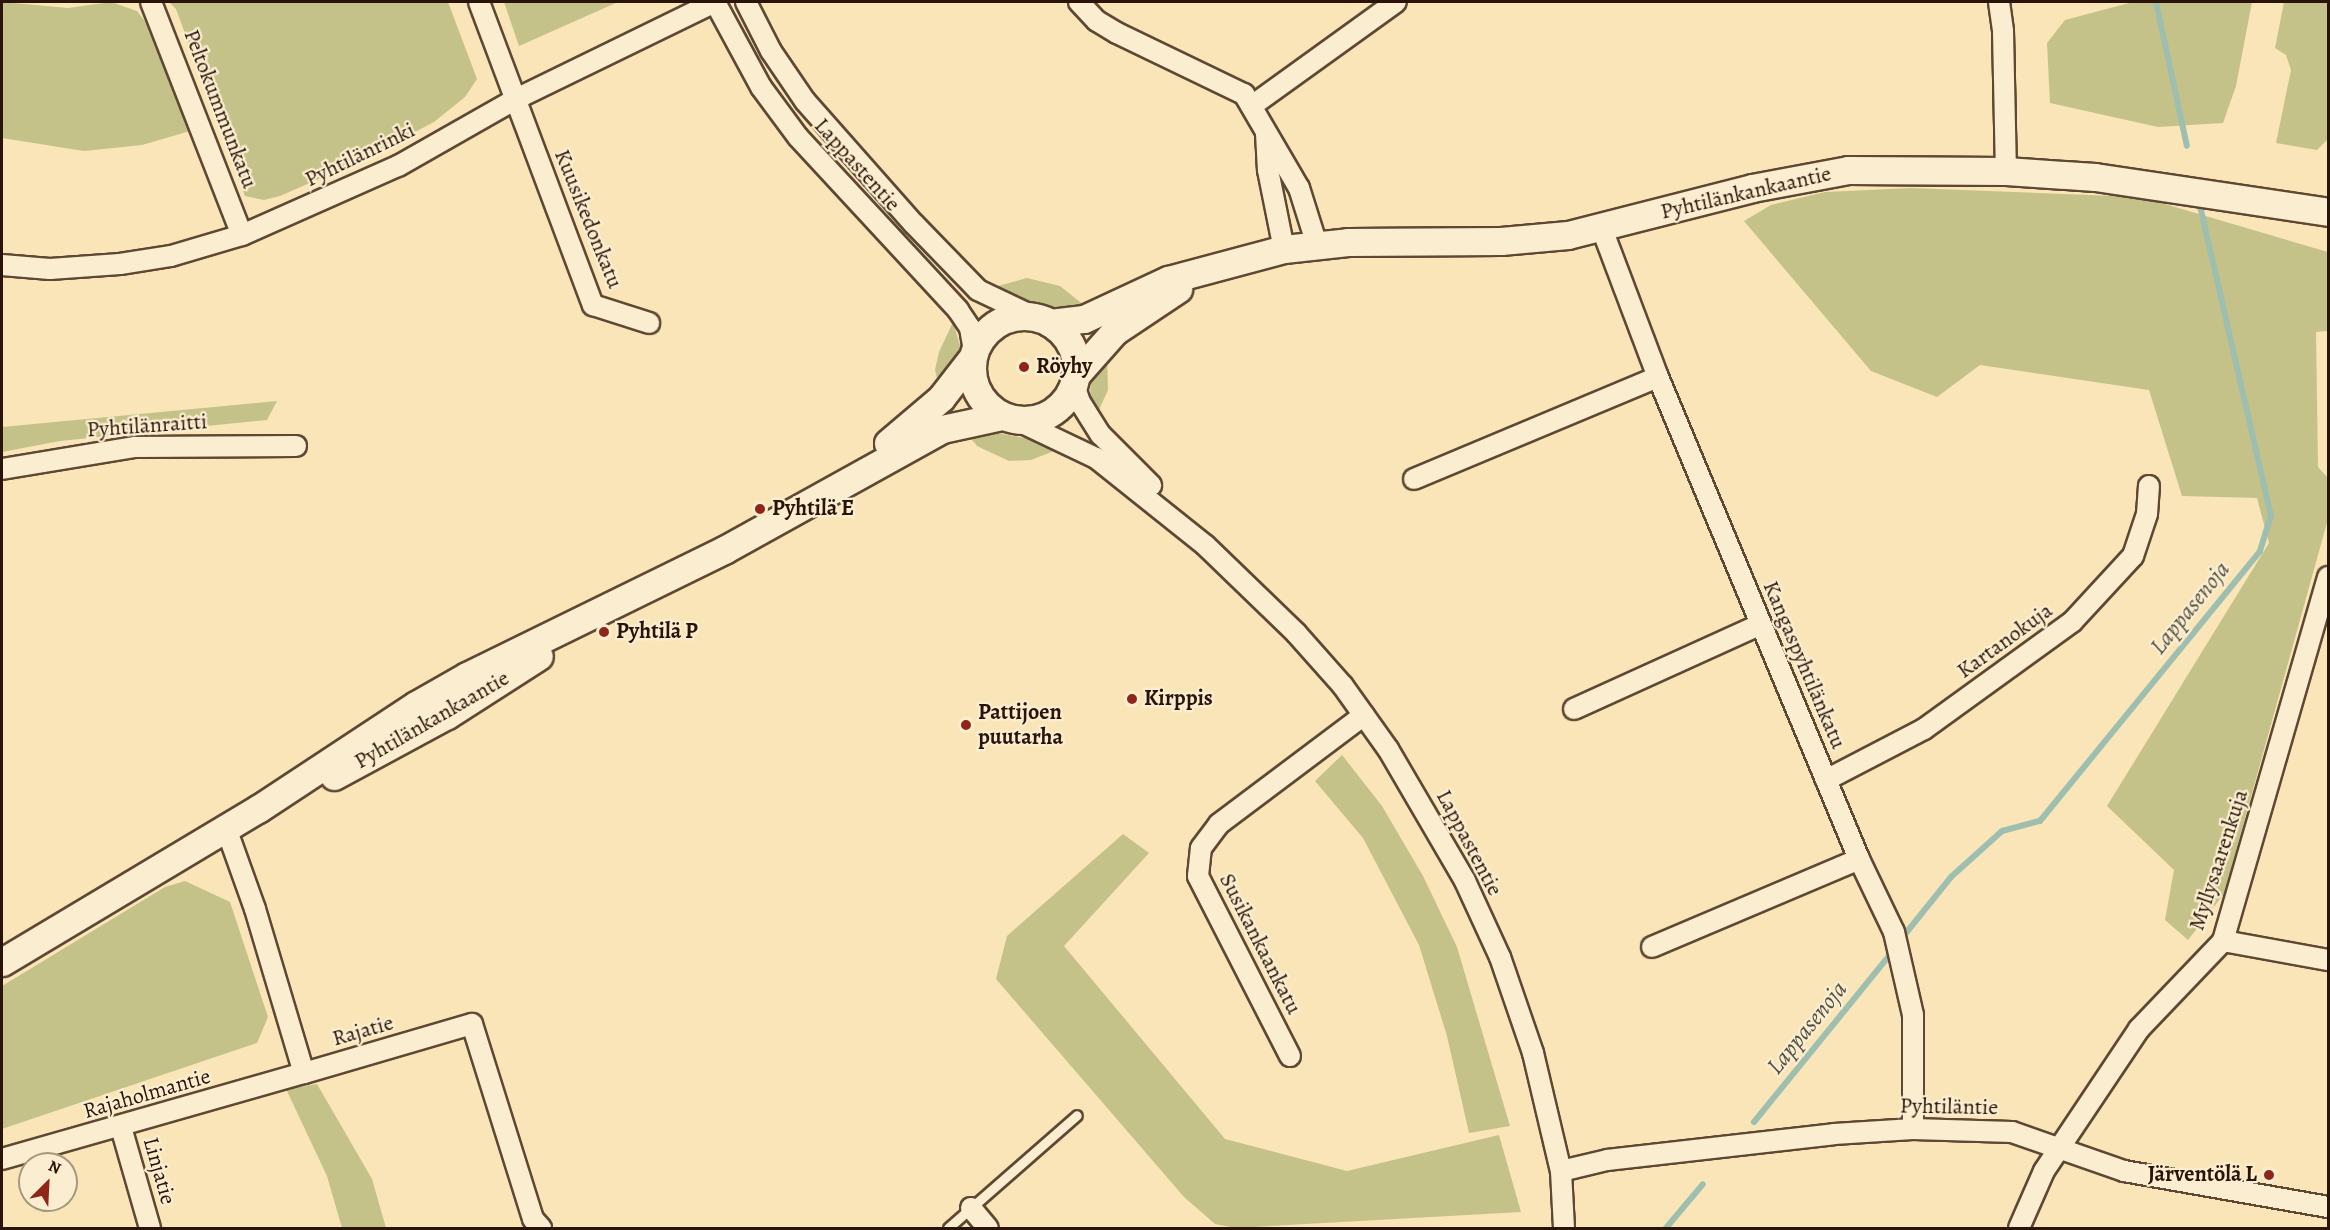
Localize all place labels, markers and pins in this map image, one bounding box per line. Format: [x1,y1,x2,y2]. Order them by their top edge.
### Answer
place label: Röyhy [1036,354,1092,380]
marker: Röyhy [1017,360,1031,374]
place label: Pyhtilä E [772,496,854,522]
marker: Pyhtilä E [753,502,767,516]
place label: Pyhtilä P [616,619,698,645]
marker: Pyhtilä P [597,625,611,639]
place label: Kirppis [1144,686,1213,712]
marker: Kirppis [1125,692,1139,706]
place label: Pattijoen puutarha [978,699,1063,750]
marker: Pattijoen puutarha [959,718,973,732]
place label: Järventölä L [2148,1162,2257,1188]
marker: Järventölä L [2262,1168,2276,1182]

